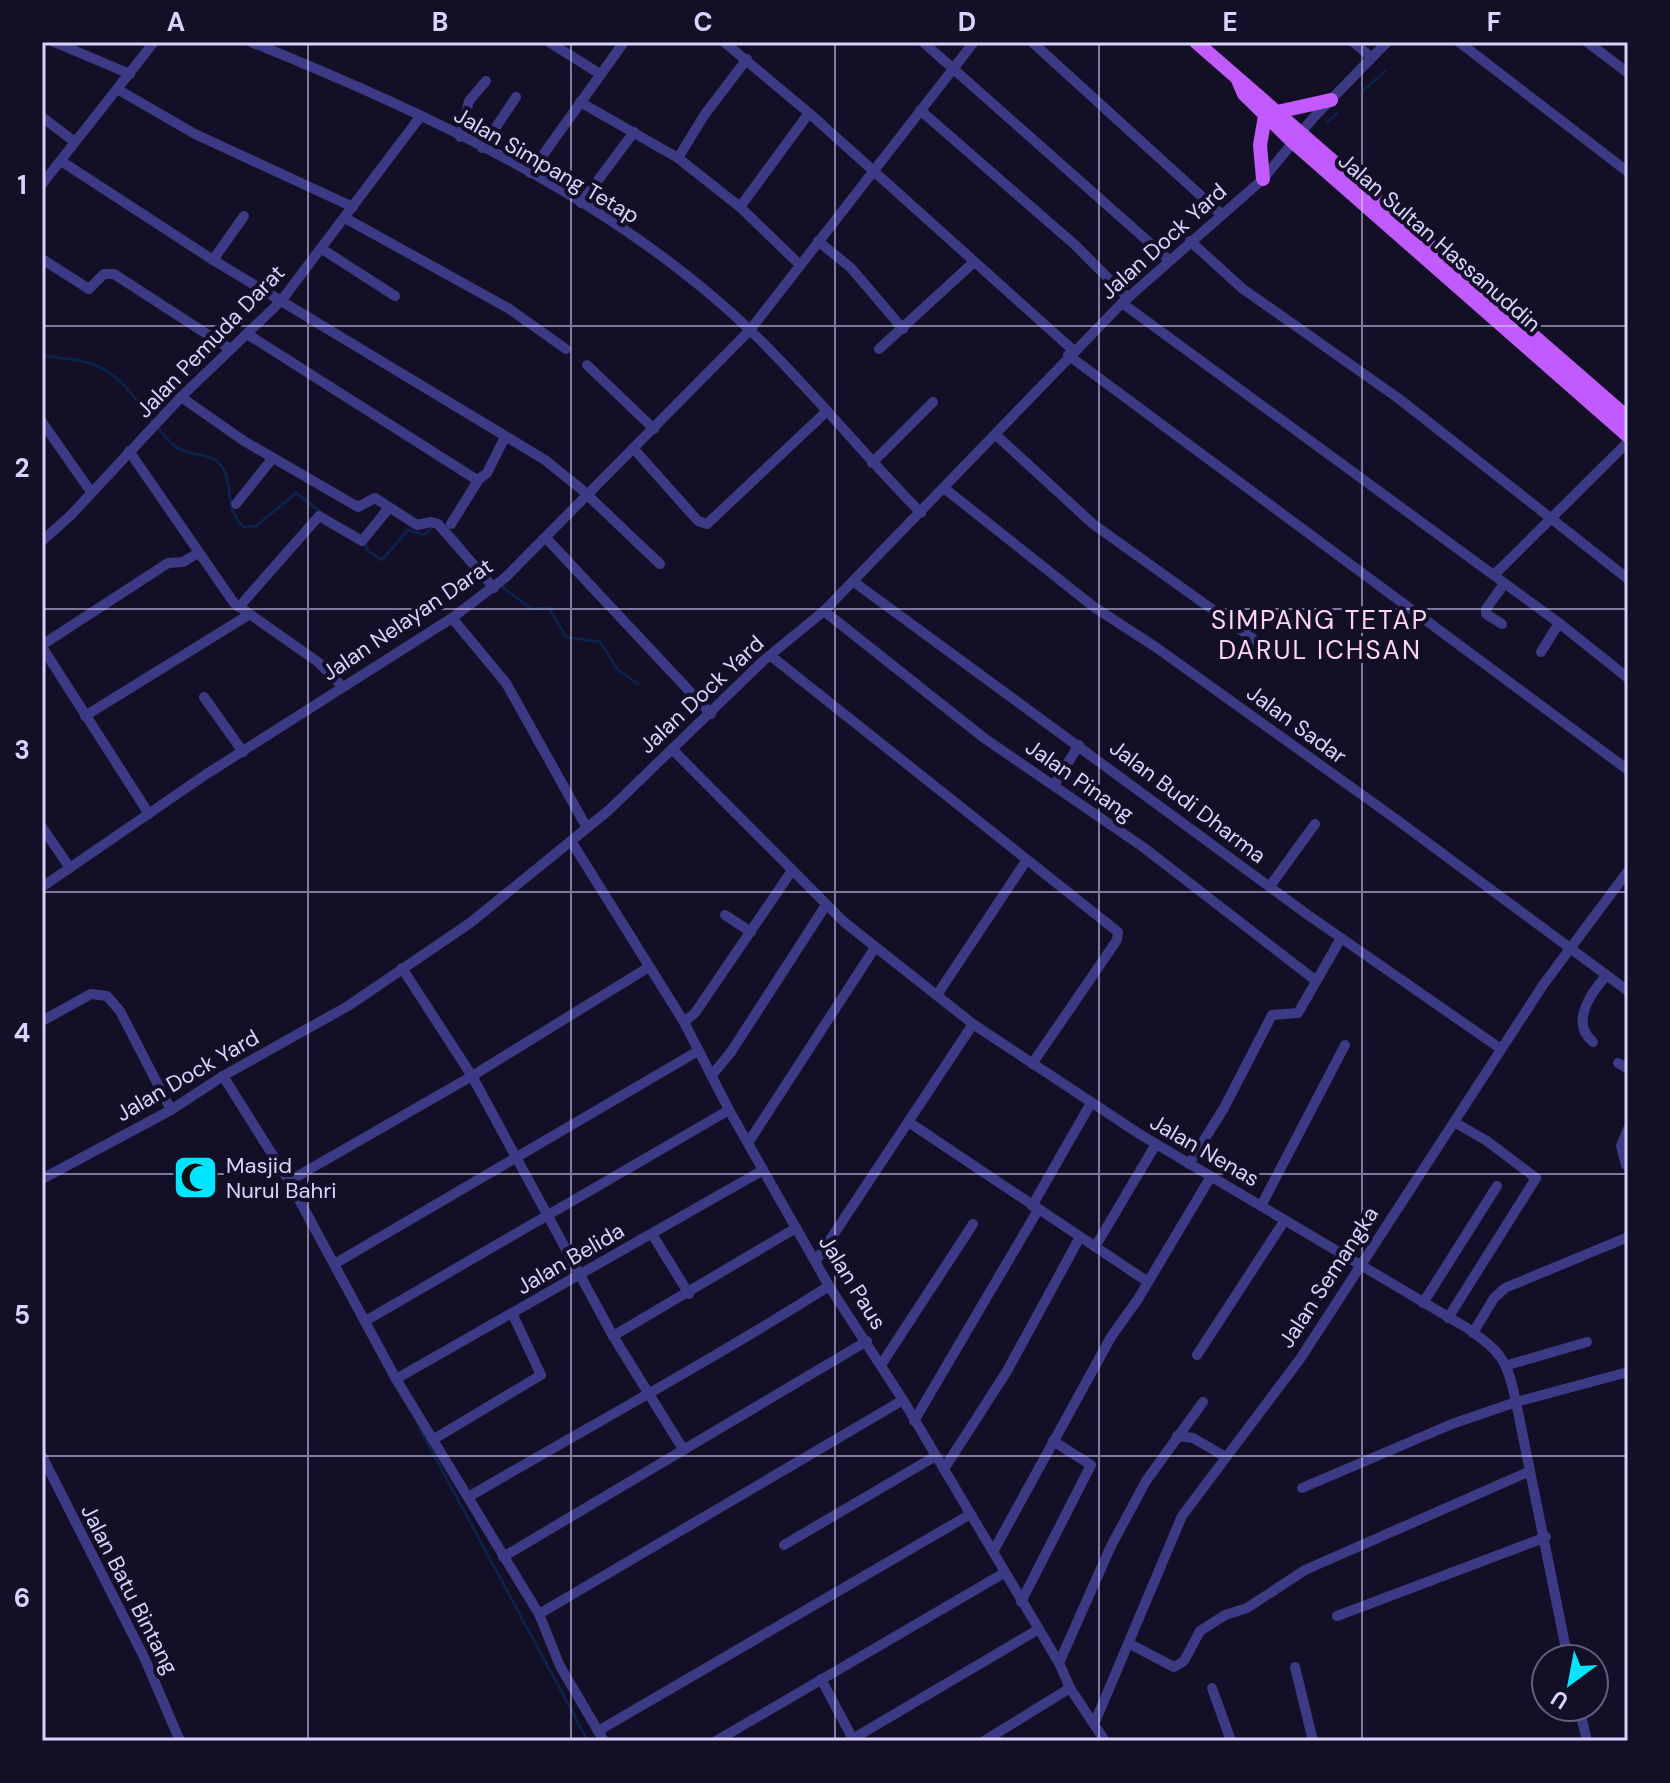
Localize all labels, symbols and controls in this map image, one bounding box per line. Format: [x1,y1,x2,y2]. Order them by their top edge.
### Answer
text: A [167,5,185,39]
text: B [432,5,448,39]
text: C [693,5,713,39]
text: D [958,5,976,39]
text: E [1222,5,1238,39]
text: F [1487,5,1501,39]
street label: Jalan Simpang Tetap [449,101,645,230]
street label: Jalan Sultan Hassanuddin [1332,146,1547,338]
text: 1 [17,168,27,202]
street label: Jalan Dock Yard [1094,177,1233,306]
street label: Jalan Pemuda Darat [130,259,291,424]
text: 2 [14,451,30,485]
street label: Jalan Nelayan Darat [316,551,498,687]
district label: SIMPANG TETAP DARUL ICHSAN [1211,603,1429,667]
street label: Jalan Dock Yard [633,629,770,760]
street label: Jalan Sadar [1241,678,1353,771]
street label: Jalan Pinang [1020,732,1140,828]
text: 3 [14,733,30,767]
street label: Jalan Budi Dharma [1104,733,1272,870]
text: 4 [14,1016,30,1050]
street label: Jalan Dock Yard [110,1023,264,1128]
street label: Jalan Nenas [1145,1107,1265,1193]
place label: Masjid Nurul Bahri [226,1151,337,1205]
mosque icon: Masjid Nurul Bahri [171,1154,219,1202]
street label: Jalan Semangka [1272,1201,1385,1354]
street label: Jalan Belida [511,1216,629,1301]
street label: Jalan Paus [812,1230,893,1335]
text: 5 [14,1298,30,1332]
street label: Jalan Batu Bintang [74,1499,185,1679]
text: 6 [14,1581,30,1615]
north arrow [1530,1643,1610,1723]
text: U [1546,1683,1574,1716]

